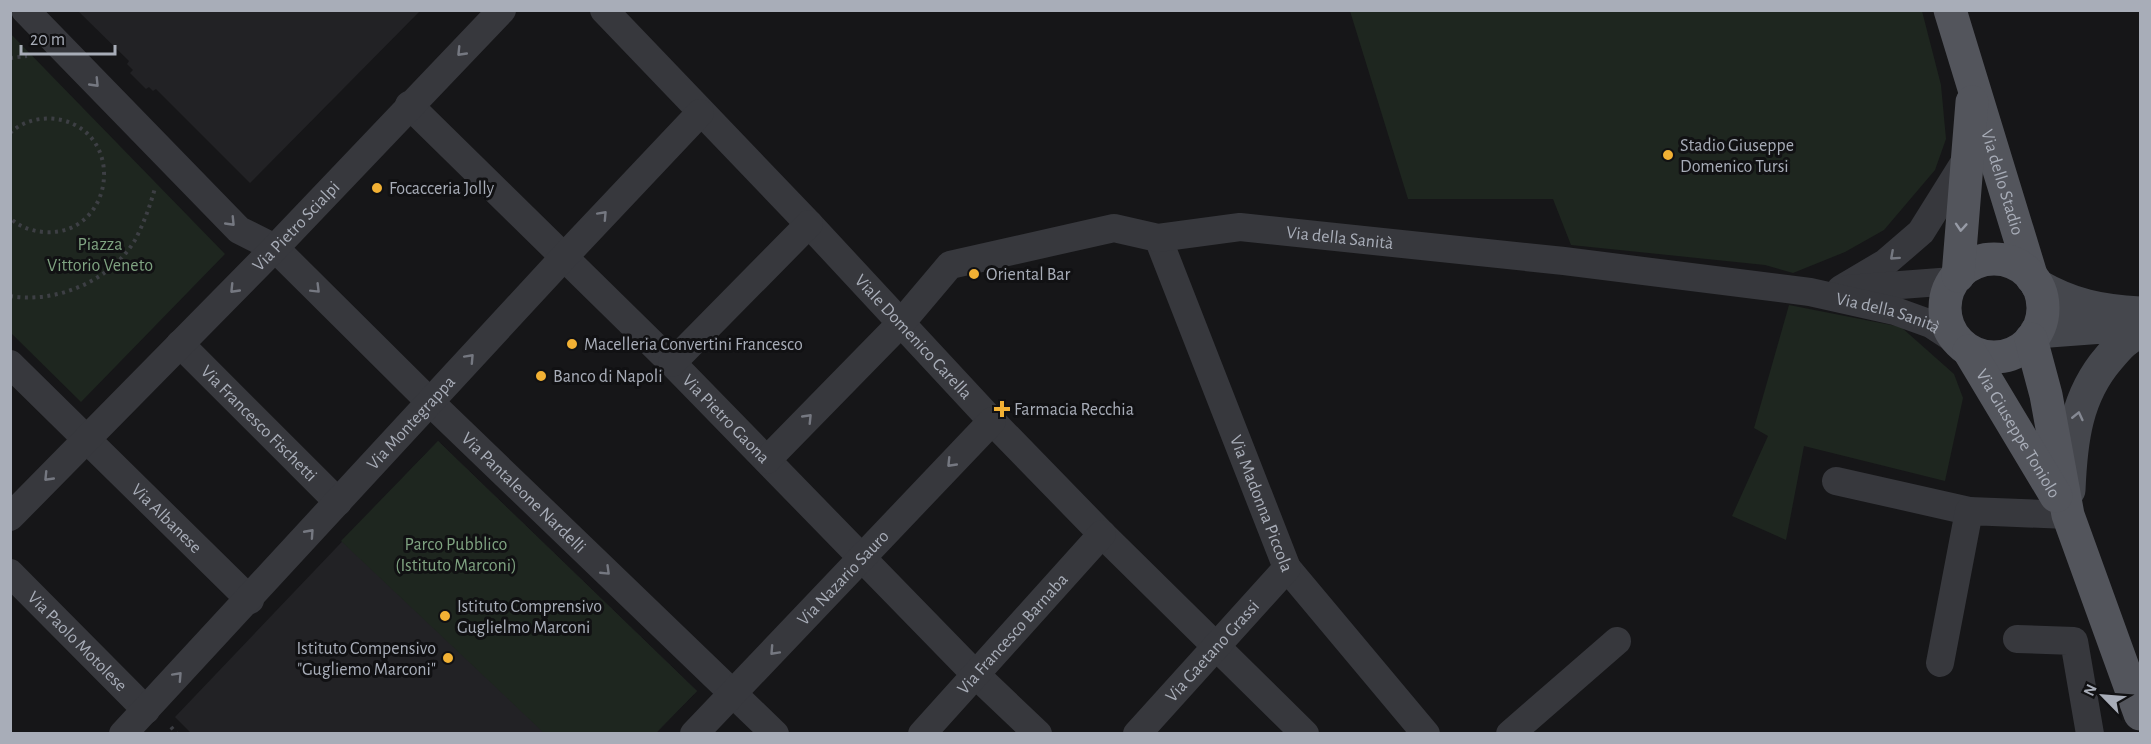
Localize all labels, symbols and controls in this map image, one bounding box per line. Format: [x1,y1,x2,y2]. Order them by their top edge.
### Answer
scale bar [21,18,116,56]
text: 20 m [30,31,65,49]
one-way arrow [458,45,469,56]
one-way arrow [88,75,99,86]
street label: Via dello Stadio [1977,128,2026,237]
place label: Stadio Giuseppe Domenico Tursi [1680,137,1794,176]
marker: Stadio Giuseppe Domenico Tursi [1661,148,1675,162]
street label: Via Pietro Scialpi [250,178,344,275]
place label: Focacceria Jolly [389,180,495,198]
marker: Focacceria Jolly [370,181,384,195]
one-way arrow [596,211,607,221]
one-way arrow [224,215,235,226]
one-way arrow [1955,223,1968,232]
street label: Via della Sanità [1285,224,1394,253]
park label: Piazza Vittorio Veneto [47,236,153,275]
one-way arrow [1890,249,1901,260]
place label: Oriental Bar [986,266,1070,284]
marker: Oriental Bar [967,267,981,281]
street label: Viale Domenico Carella [851,271,975,403]
one-way arrow [230,282,241,293]
one-way arrow [310,282,320,293]
street label: Via della Sanità [1834,290,1943,337]
place label: Macelleria Convertini Francesco [584,336,803,354]
marker: Macelleria Convertini Francesco [565,337,579,351]
one-way arrow [463,354,474,365]
street label: Via Francesco Fischetti [197,362,320,485]
street label: Via Giuseppe Toniolo [1972,366,2063,502]
place label: Banco di Napoli [553,368,663,386]
marker: Banco di Napoli [534,369,548,383]
street label: Via Pietro Gaona [678,371,773,467]
street label: Via Montegrappa [364,373,459,474]
place label: Farmacia Recchia [1014,401,1134,419]
marker: Farmacia Recchia [995,402,1009,416]
one-way arrow [2070,411,2083,421]
one-way arrow [801,415,812,425]
street label: Via Pantaleone Nardelli [458,429,589,557]
street label: Via Madonna Piccola [1226,433,1296,575]
one-way arrow [947,457,958,467]
one-way arrow [44,471,55,481]
street label: Via Albanese [128,481,205,557]
street label: Via Nazario Sauro [794,527,893,629]
one-way arrow [303,529,314,540]
park label: Parco Pubblico (Istituto Marconi) [395,536,517,575]
one-way arrow [599,564,610,575]
street label: Via Francesco Barnaba [954,570,1072,698]
street label: Via Paolo Motolese [24,588,130,695]
street label: Via Gaetano Grassi [1163,597,1263,706]
place label: Istituto Comprensivo Guglielmo Marconi [457,598,602,637]
marker: Istituto Comprensivo Guglielmo Marconi [438,609,452,623]
place label: Istituto Compensivo "Gugliemo Marconi" [297,640,436,679]
one-way arrow [770,644,781,654]
marker: Istituto Compensivo "Gugliemo Marconi" [441,651,455,665]
north arrow [2073,666,2133,726]
one-way arrow [171,672,182,683]
text: N [2081,682,2100,699]

